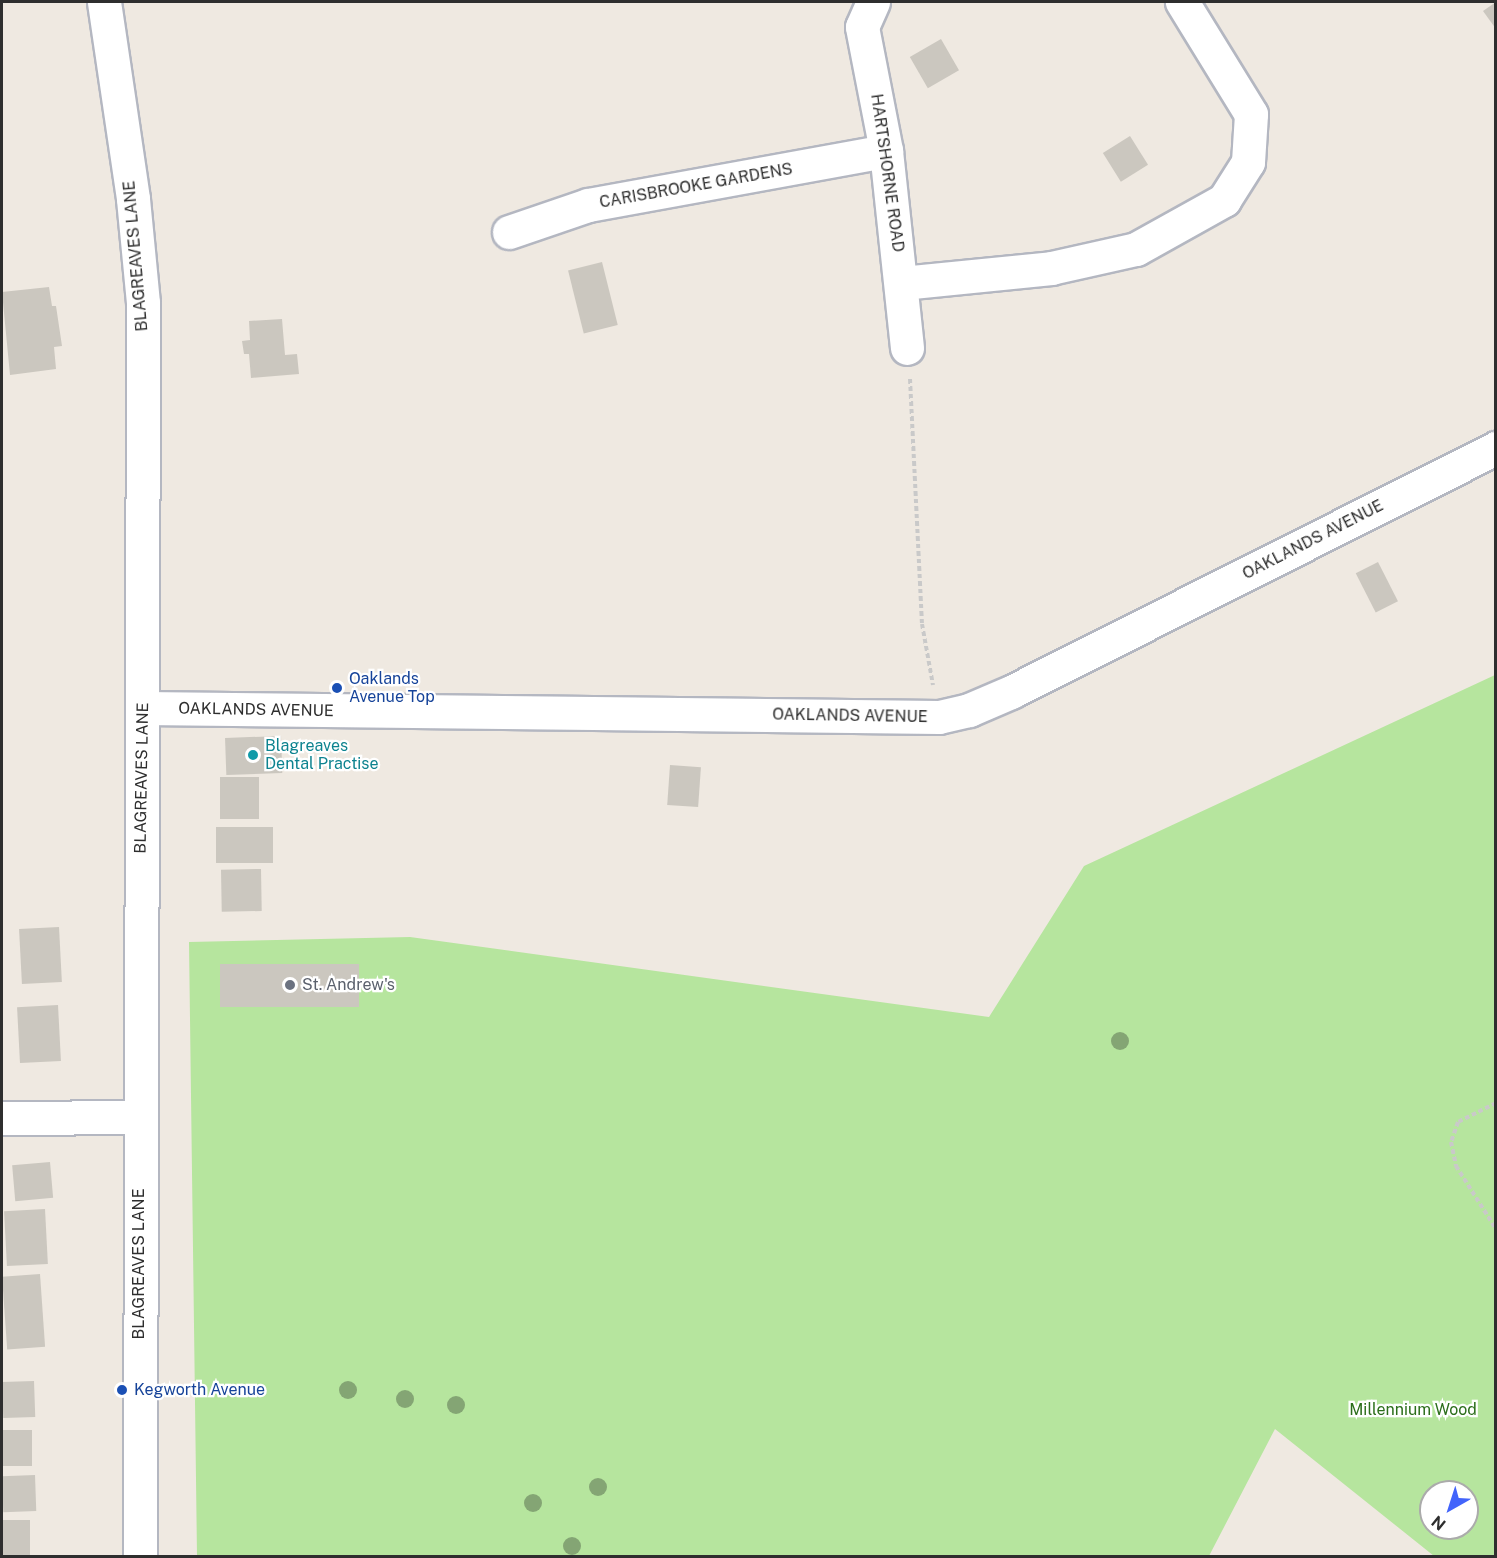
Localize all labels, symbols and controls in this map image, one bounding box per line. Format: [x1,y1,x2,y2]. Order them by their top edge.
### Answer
street label: HARTSHORNE ROAD [866,93,908,253]
street label: CARISBROOKE GARDENS [598,160,794,212]
street label: BLAGREAVES LANE [120,180,152,332]
street label: OAKLANDS AVENUE [1239,496,1387,584]
place label: Oaklands Avenue Top [349,669,435,707]
marker: Oaklands Avenue Top [330,681,344,695]
street label: OAKLANDS AVENUE [178,699,334,721]
street label: BLAGREAVES LANE [131,702,153,854]
street label: OAKLANDS AVENUE [772,705,928,727]
place label: Blagreaves Dental Practise [265,736,378,774]
marker: Blagreaves Dental Practise [246,748,260,762]
place label: St. Andrew's [302,975,395,995]
marker: St. Andrew's [283,978,297,992]
street label: BLAGREAVES LANE [129,1188,149,1340]
place label: Kegworth Avenue [134,1380,265,1400]
marker: Kegworth Avenue [115,1383,129,1397]
park label: Millennium Wood [1349,1400,1477,1420]
north arrow [1419,1480,1479,1540]
text: N [1428,1512,1449,1534]

